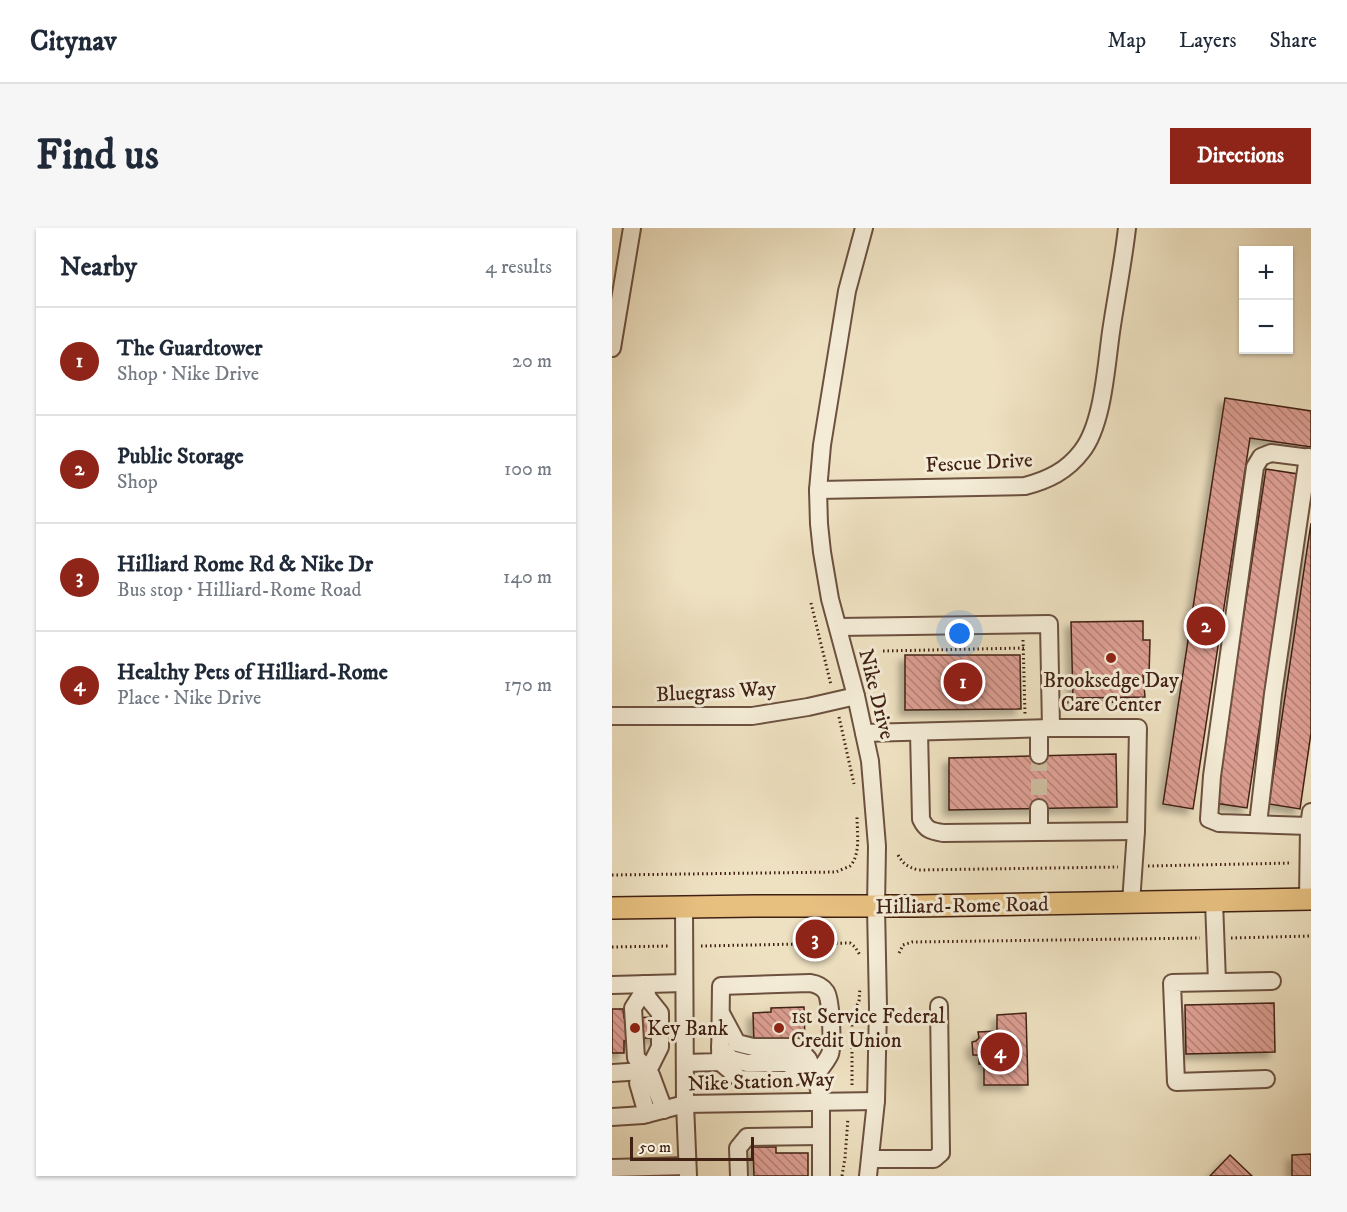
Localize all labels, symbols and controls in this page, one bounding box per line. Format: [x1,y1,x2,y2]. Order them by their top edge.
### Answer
text: Citynav [30,24,117,59]
text: Map [1107,28,1146,54]
text: Layers [1179,28,1237,54]
text: Share [1270,28,1317,54]
button: Directions [1170,128,1311,184]
text: Find us [36,130,159,182]
map controls [1239,246,1293,354]
button: + [1239,246,1293,300]
text: Nearby [60,251,137,284]
text: 4 results [485,255,552,280]
button: − [1239,300,1293,354]
text: The Guardtower [117,335,262,362]
text: 1 [76,349,83,374]
text: 20 m [512,349,552,374]
text: Shop · Nike Drive [117,362,259,387]
text: Public Storage [117,443,244,470]
street label: Fescue Drive [925,447,1034,479]
text: 2 [75,457,84,482]
text: 100 m [504,457,552,482]
text: Shop [117,470,158,495]
text: Hilliard Rome Rd & Nike Dr [117,551,373,578]
text: 3 [76,565,83,590]
text: 140 m [503,565,552,590]
text: Bus stop · Hilliard-Rome Road [117,578,362,603]
pin: 2 [1186,604,1226,648]
your location [945,619,974,648]
street label: Nike Drive [852,646,900,742]
marker: Brooksedge Day Care Center [1104,651,1118,665]
text: Healthy Pets of Hilliard-Rome [117,659,388,686]
pin: 1 [944,660,982,704]
place label: Brooksedge Day Care Center [1043,668,1180,718]
text: 4 [74,673,85,698]
text: 170 m [504,673,552,698]
street label: Bluegrass Way [655,676,778,708]
text: Place · Nike Drive [117,686,261,711]
street label: Hilliard-Rome Road [875,891,1049,921]
pin: 3 [796,916,834,962]
place label: 1st Service Federal Credit Union [791,1004,946,1054]
place label: Key Bank [647,1016,729,1042]
marker: Key Bank [628,1021,642,1035]
marker: 1st Service Federal Credit Union [772,1021,786,1035]
pin: 4 [980,1030,1020,1074]
street label: Nike Station Way [687,1066,836,1098]
scale bar [630,1134,754,1162]
text: 50 m [639,1137,671,1157]

